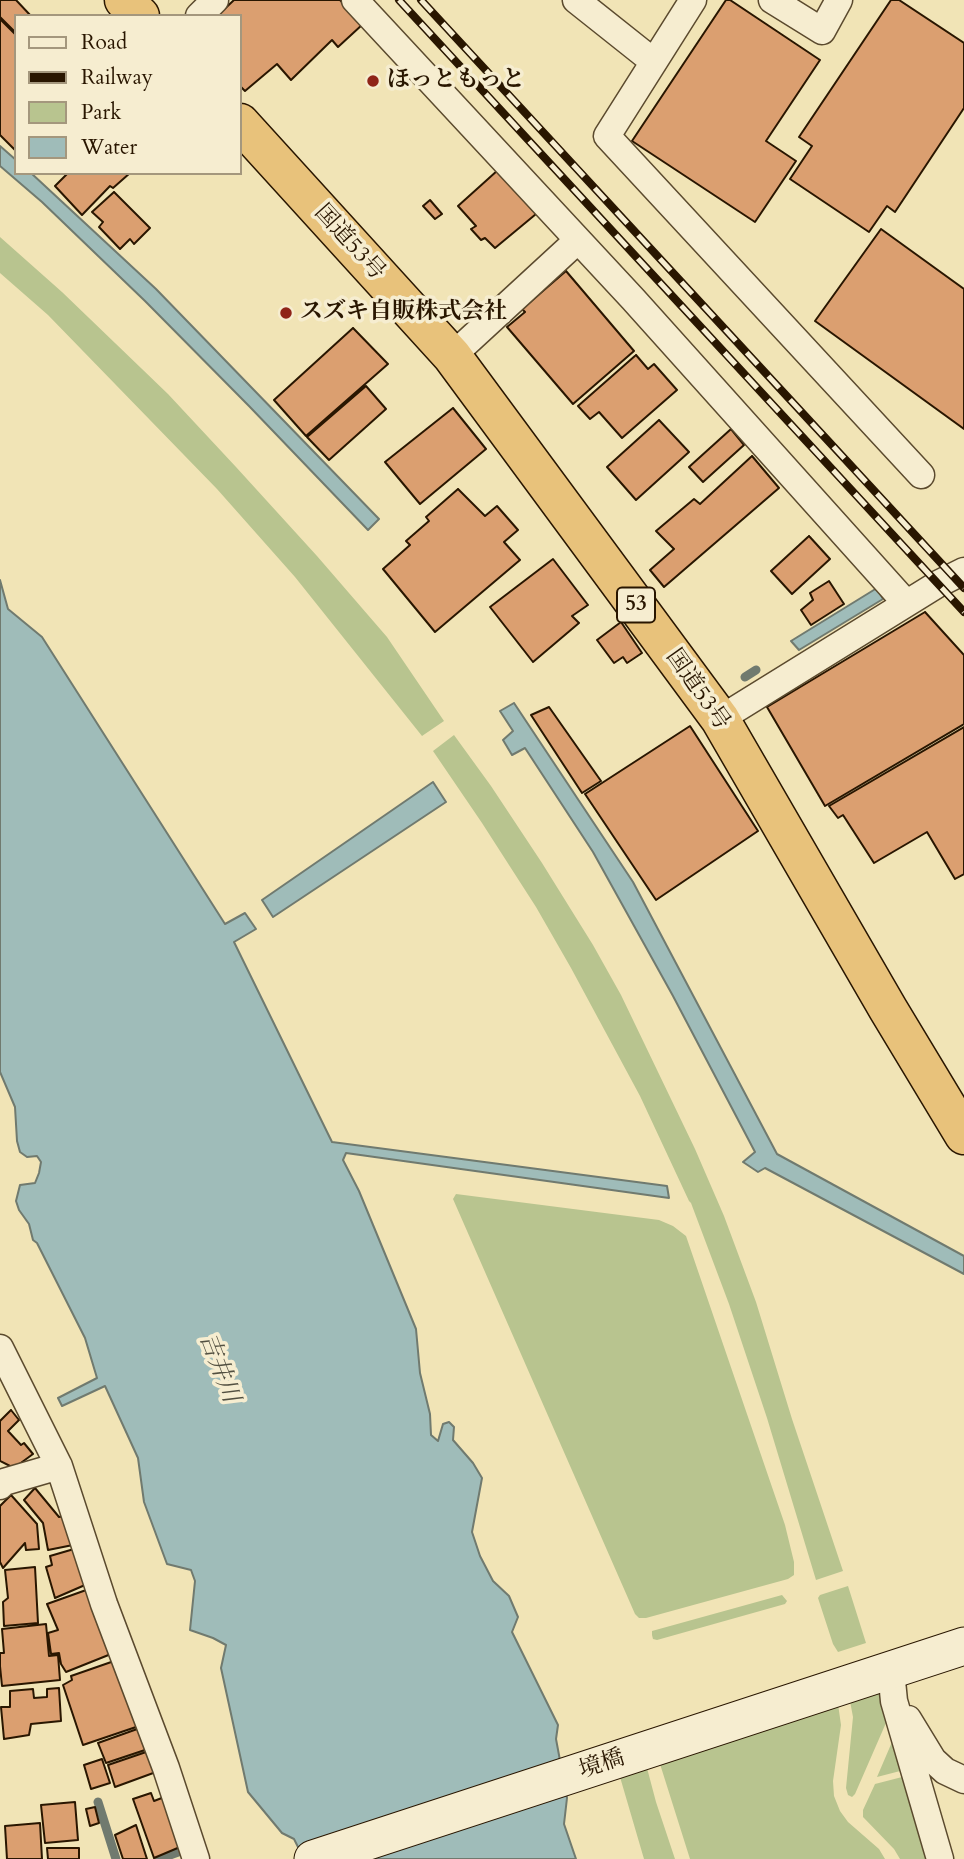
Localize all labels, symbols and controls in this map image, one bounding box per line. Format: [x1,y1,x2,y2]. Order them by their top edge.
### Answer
legend [14,14,242,175]
text: Road [81,28,127,57]
text: Railway [81,63,153,92]
place label: ほっともっと [387,67,525,95]
marker: ほっともっと [365,73,381,89]
text: Park [81,98,121,127]
text: Water [81,133,137,162]
street label: 国道53号 [308,199,390,287]
place label: スズキ自販株式会社 [300,299,507,327]
marker: スズキ自販株式会社 [278,305,294,321]
road number: 53 [617,588,655,622]
street label: 国道53号 [659,644,735,736]
water label: 吉井川 [192,1329,244,1407]
street label: 境橋 [576,1745,628,1785]

